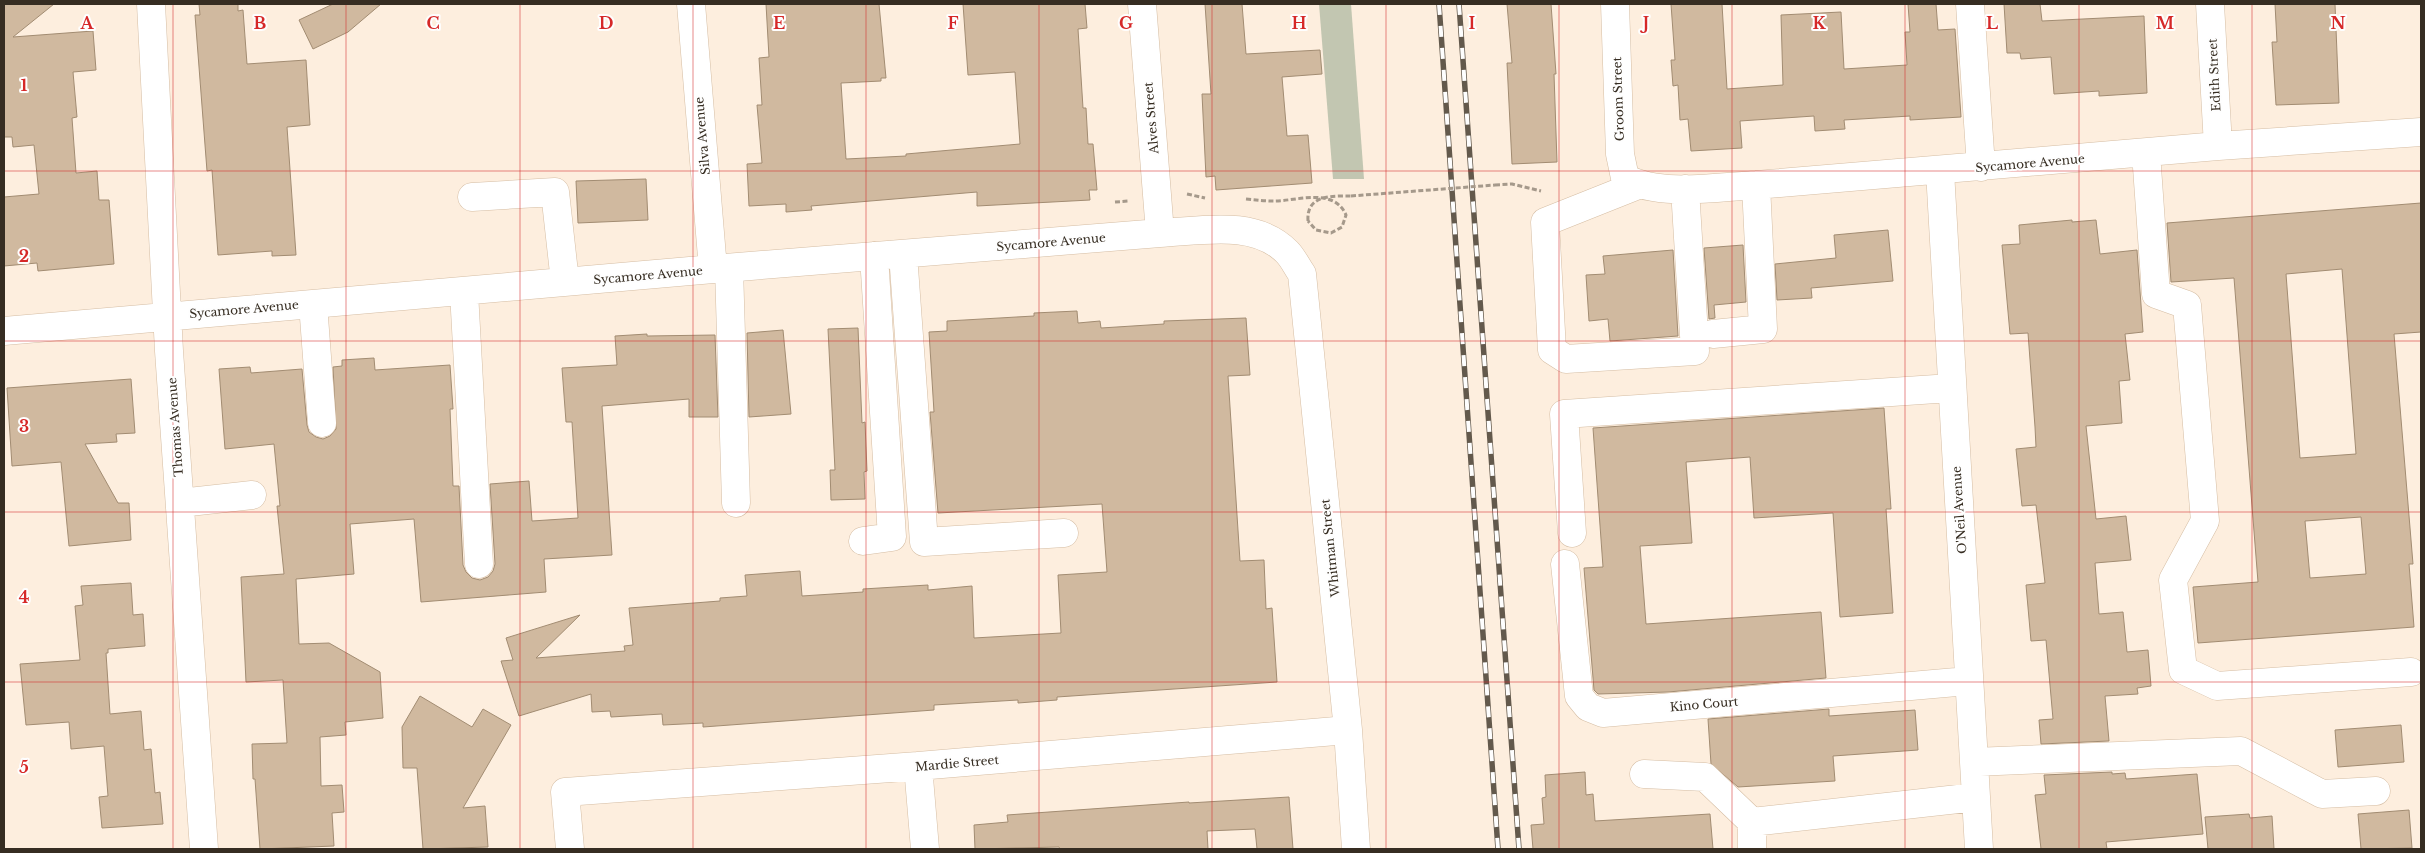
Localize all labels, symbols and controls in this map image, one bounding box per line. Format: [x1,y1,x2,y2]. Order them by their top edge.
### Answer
text: A [80,13,95,33]
text: B [254,13,267,33]
text: C [426,13,440,33]
text: D [599,13,613,33]
text: E [773,13,785,33]
text: F [947,13,959,33]
text: G [1119,13,1133,33]
text: H [1291,13,1307,33]
text: I [1469,13,1476,33]
text: J [1640,13,1649,33]
text: K [1812,13,1826,33]
text: L [1986,13,1998,33]
text: M [2156,13,2174,33]
text: N [2330,13,2346,33]
street label: Edith Street [2205,38,2223,112]
street label: Groom Street [1609,56,1627,141]
text: 1 [21,75,28,95]
street label: Alves Street [1140,81,1162,156]
street label: Silva Avenue [691,96,713,176]
street label: Sycamore Avenue [1975,151,2085,175]
street label: Sycamore Avenue [996,230,1106,254]
text: 2 [19,246,29,266]
street label: Sycamore Avenue [593,263,703,287]
street label: Sycamore Avenue [189,297,299,321]
street label: Thomas Avenue [164,377,186,477]
text: 3 [19,416,29,436]
street label: O'Neil Avenue [1948,466,1970,554]
street label: Whitman Street [1317,498,1343,599]
text: 4 [19,587,29,607]
street label: Kino Court [1669,693,1739,714]
street label: Mardie Street [915,752,1000,774]
text: 5 [19,757,29,777]

